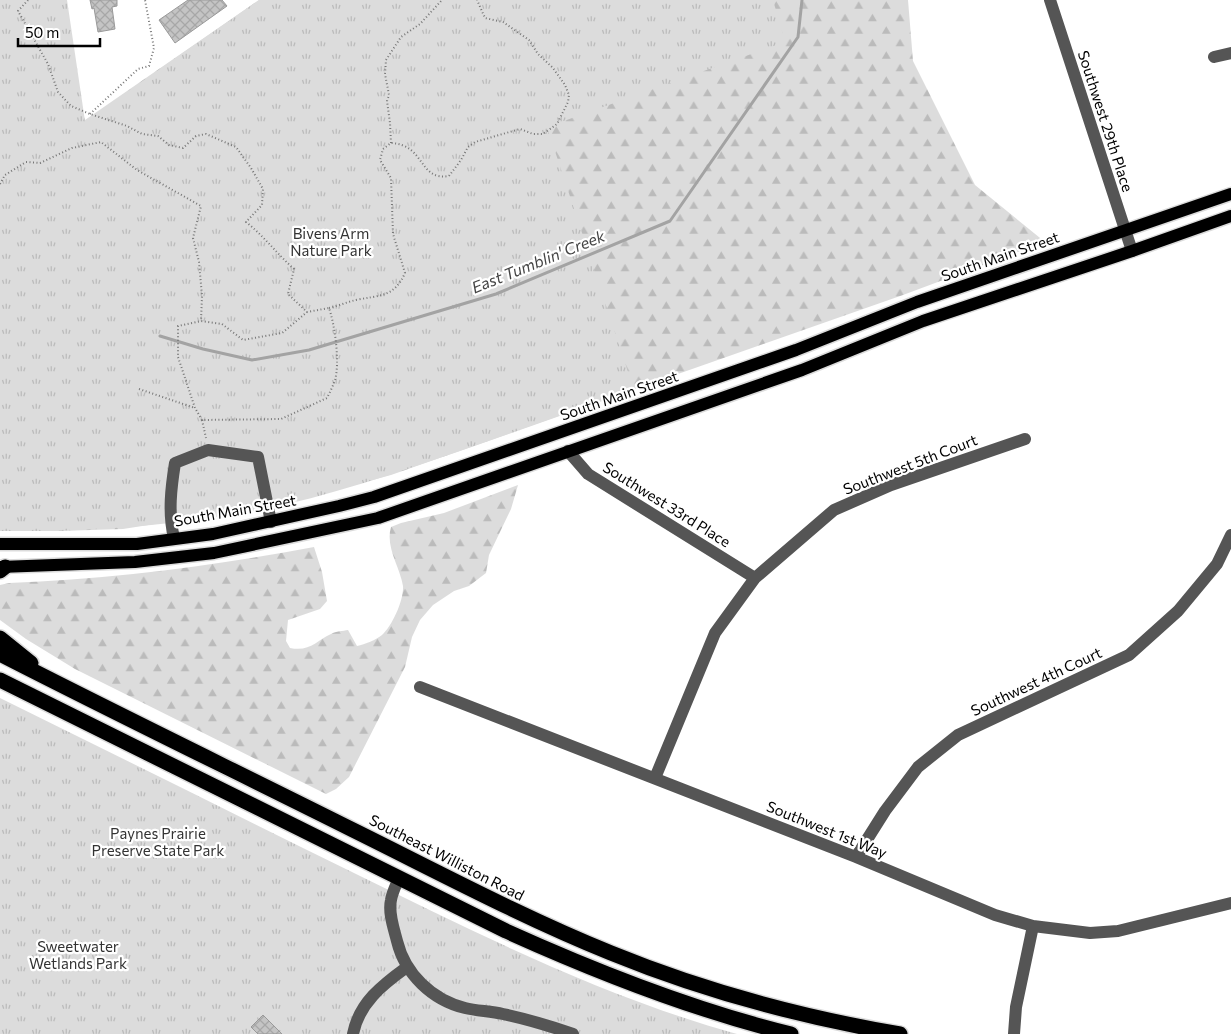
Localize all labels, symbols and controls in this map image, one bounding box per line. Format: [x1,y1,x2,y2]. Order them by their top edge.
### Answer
scale bar [18,15,100,47]
text: 50 m [25,23,59,41]
street label: Southwest 29th Place [1075,48,1137,194]
park label: Bivens Arm Nature Park [290,224,372,259]
water label: East Tumblin' Creek [468,225,608,296]
street label: South Main Street [939,227,1061,285]
street label: South Main Street [558,366,680,424]
street label: Southwest 5th Court [840,430,980,498]
street label: Southwest 33rd Place [600,457,734,551]
street label: South Main Street [173,490,297,530]
street label: Southwest 4th Court [968,643,1104,719]
street label: Southwest 1st Way [764,797,890,861]
street label: Southeast Williston Road [367,810,527,904]
park label: Paynes Prairie Preserve State Park [92,824,224,859]
park label: Sweetwater Wetlands Park [29,937,127,972]

